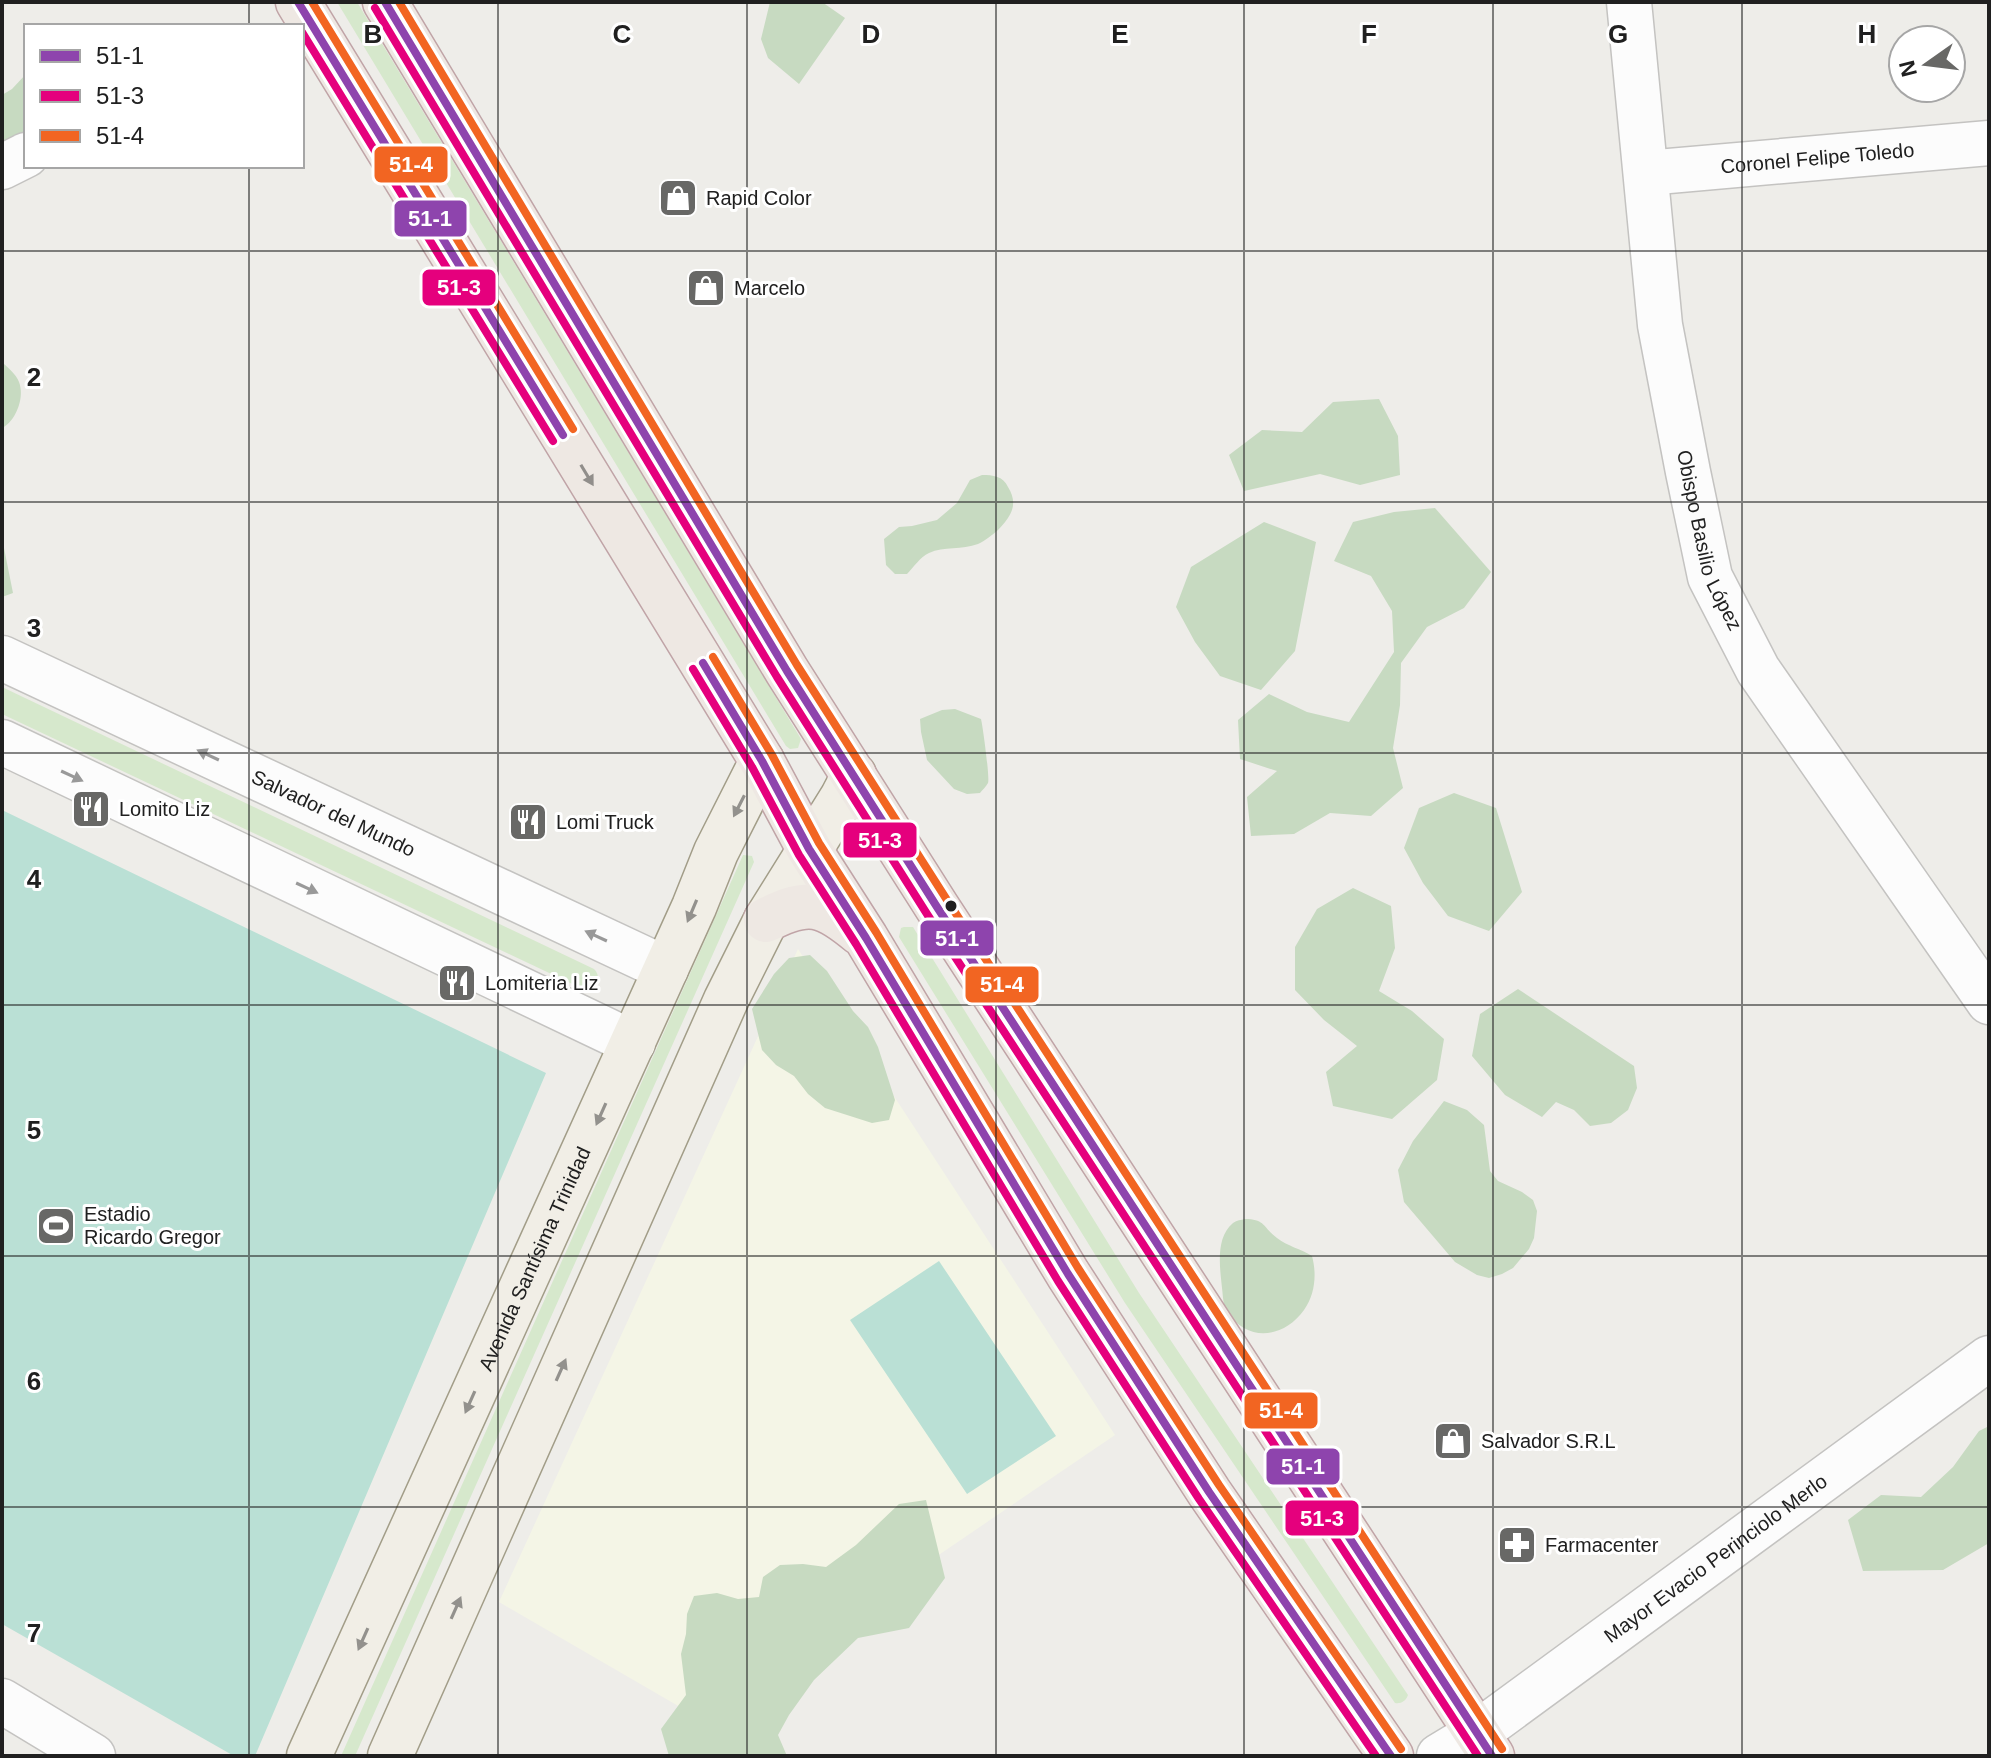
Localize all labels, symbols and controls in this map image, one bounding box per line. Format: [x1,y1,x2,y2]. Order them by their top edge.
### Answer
text: B [364,19,382,49]
text: C [613,19,632,49]
text: D [862,19,880,49]
text: E [1111,19,1129,49]
text: F [1361,19,1377,49]
text: G [1608,19,1628,49]
text: H [1858,19,1876,49]
legend [24,24,304,168]
north arrow [1887,24,1967,104]
text: 51-1 [96,42,144,69]
text: N [1894,58,1922,79]
text: 51-3 [96,82,144,109]
text: 51-4 [96,122,144,149]
street label: Coronel Felipe Toledo [1720,139,1915,177]
line badge: 51-4 [373,145,449,184]
text: 51-4 [389,152,434,177]
shop icon: Rapid Color [657,177,699,219]
place label: Rapid Color [706,187,812,209]
line badge: 51-1 [393,199,468,238]
text: 51-1 [408,206,452,231]
shop icon: Marcelo [685,267,727,309]
line badge: 51-3 [421,268,497,307]
text: 51-3 [437,275,481,300]
place label: Marcelo [734,277,805,299]
text: 2 [27,362,41,392]
street label: Obispo Basilio López [1673,448,1747,634]
one-way arrow [579,463,594,486]
text: 3 [27,613,41,643]
one-way arrow [196,748,220,762]
street label: Salvador del Mundo [248,766,419,861]
one-way arrow [61,769,84,783]
restaurant icon: Lomito Liz [70,788,112,830]
one-way arrow [732,795,745,818]
place label: Lomito Liz [119,798,210,820]
restaurant icon: Lomi Truck [507,801,549,843]
place label: Lomi Truck [556,811,655,833]
line badge: 51-3 [842,821,918,859]
text: 51-3 [858,828,902,853]
text: 4 [27,864,42,894]
one-way arrow [295,881,319,895]
unlabelled marker [943,898,959,914]
one-way arrow [686,899,699,923]
line badge: 51-1 [919,919,995,957]
text: 51-1 [935,926,979,951]
one-way arrow [584,929,607,943]
restaurant icon: Lomiteria Liz [436,962,478,1004]
line badge: 51-4 [964,965,1040,1004]
place label: Lomiteria Liz [485,972,598,994]
text: 51-4 [980,972,1025,997]
one-way arrow [594,1102,608,1126]
text: 5 [27,1115,41,1145]
street label: Avenida Santísima Trinidad [474,1143,595,1374]
place label: Estadio Ricardo Gregor [84,1203,221,1248]
sports icon: Estadio Ricardo Gregor [35,1205,77,1247]
one-way arrow [555,1359,568,1382]
text: 6 [27,1366,41,1396]
one-way arrow [463,1390,477,1414]
line badge: 51-4 [1243,1391,1319,1430]
text: 51-4 [1259,1398,1304,1423]
shop icon: Salvador S.R.L [1432,1420,1474,1462]
place label: Salvador S.R.L [1481,1430,1616,1452]
line badge: 51-1 [1265,1447,1341,1486]
text: 51-1 [1281,1454,1325,1479]
street label: Mayor Evacio Perinciolo Merlo [1600,1470,1831,1647]
line badge: 51-3 [1284,1499,1360,1537]
text: 51-3 [1300,1506,1344,1531]
pharmacy icon: Farmacenter [1496,1524,1538,1566]
place label: Farmacenter [1545,1534,1659,1556]
one-way arrow [449,1596,462,1620]
text: 7 [27,1618,41,1648]
one-way arrow [356,1627,369,1650]

